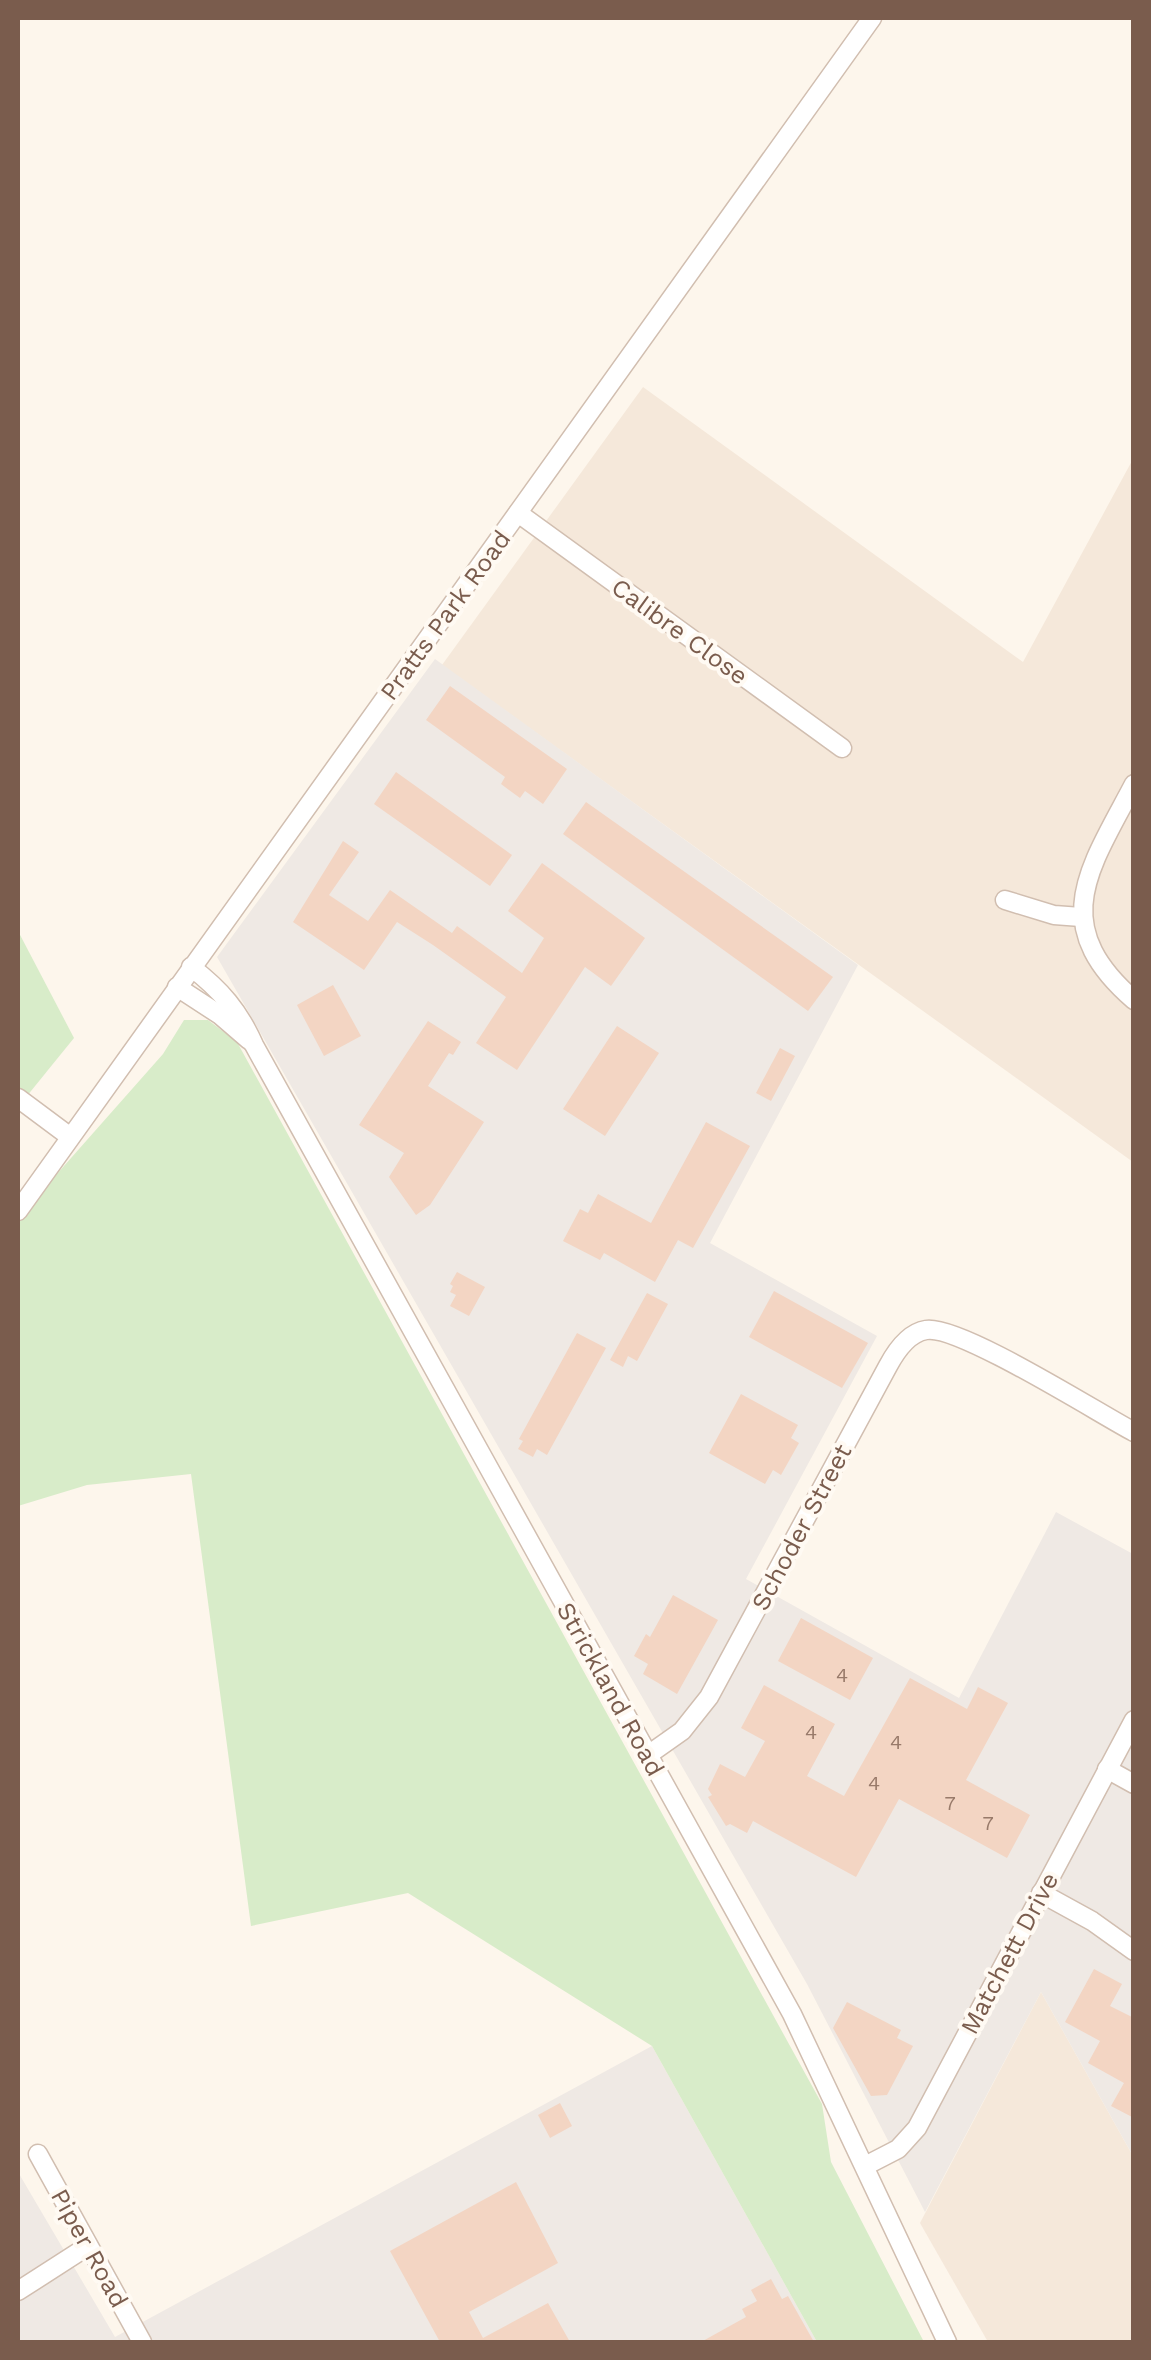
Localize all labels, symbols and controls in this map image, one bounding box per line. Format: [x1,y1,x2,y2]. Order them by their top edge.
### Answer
street label: Pratts Park Road [374,525,517,706]
street label: Calibre Close [606,572,754,691]
street label: Schoder Street [745,1439,858,1615]
street label: Strickland Road [551,1597,670,1781]
house number: 4 [836,1663,848,1687]
house number: 4 [805,1720,817,1744]
house number: 4 [890,1730,902,1754]
house number: 4 [868,1771,880,1795]
house number: 7 [944,1791,956,1815]
house number: 7 [982,1811,994,1835]
street label: Matchett Drive [955,1867,1064,2039]
street label: Piper Road [45,2184,134,2313]

